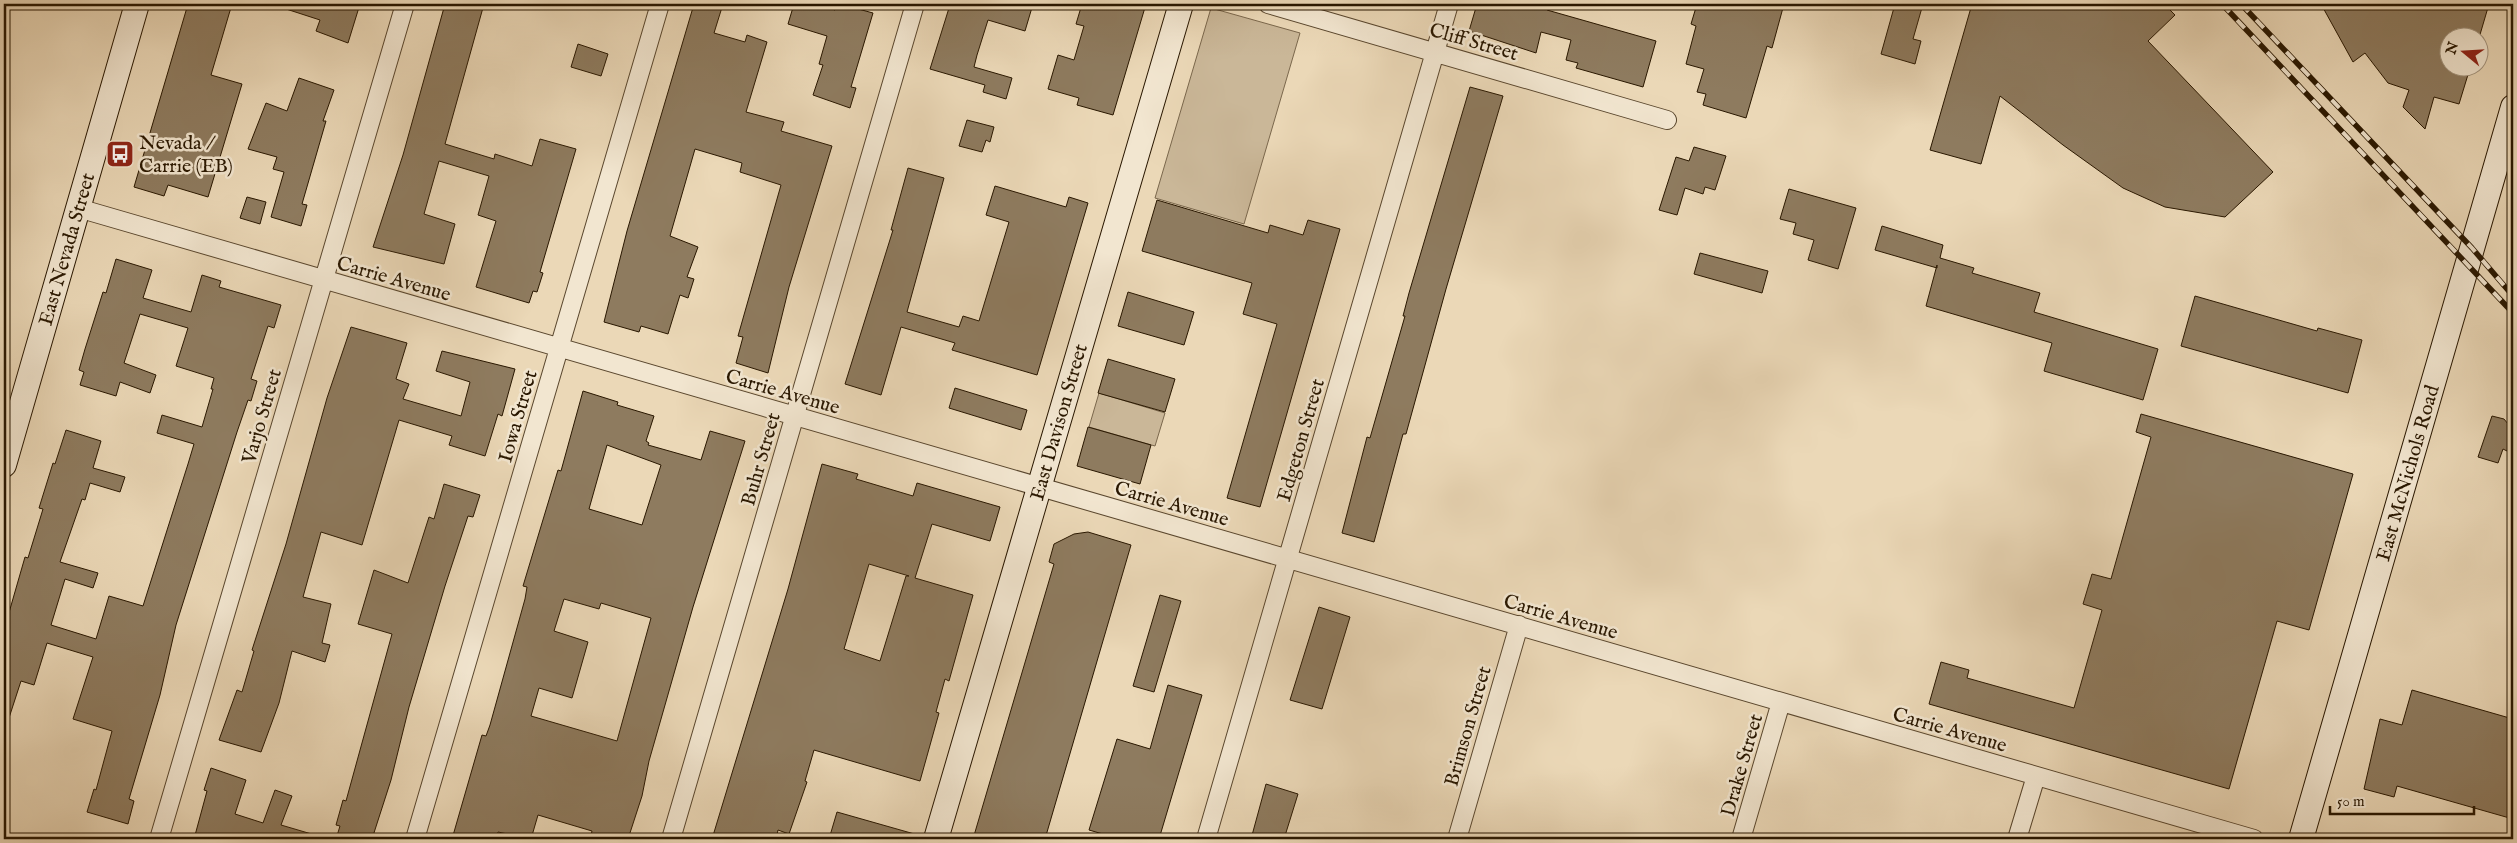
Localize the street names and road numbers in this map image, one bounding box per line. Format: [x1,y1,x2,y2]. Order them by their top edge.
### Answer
street label: Cliff Street [1426,18,1521,67]
street label: East Nevada Street [34,170,101,329]
street label: Carrie Avenue [334,251,454,308]
street label: East Davison Street [1025,341,1094,504]
street label: Carrie Avenue [723,364,843,421]
street label: Varjo Street [237,366,288,468]
street label: Iowa Street [493,367,544,465]
street label: Edgeton Street [1272,376,1331,505]
street label: East McNichols Road [2371,382,2446,564]
street label: Buhr Street [736,410,787,509]
street label: Carrie Avenue [1112,476,1232,533]
street label: Carrie Avenue [1501,589,1621,646]
street label: Brimson Street [1439,663,1498,789]
street label: Carrie Avenue [1890,702,2010,759]
street label: Drake Street [1716,711,1769,820]

